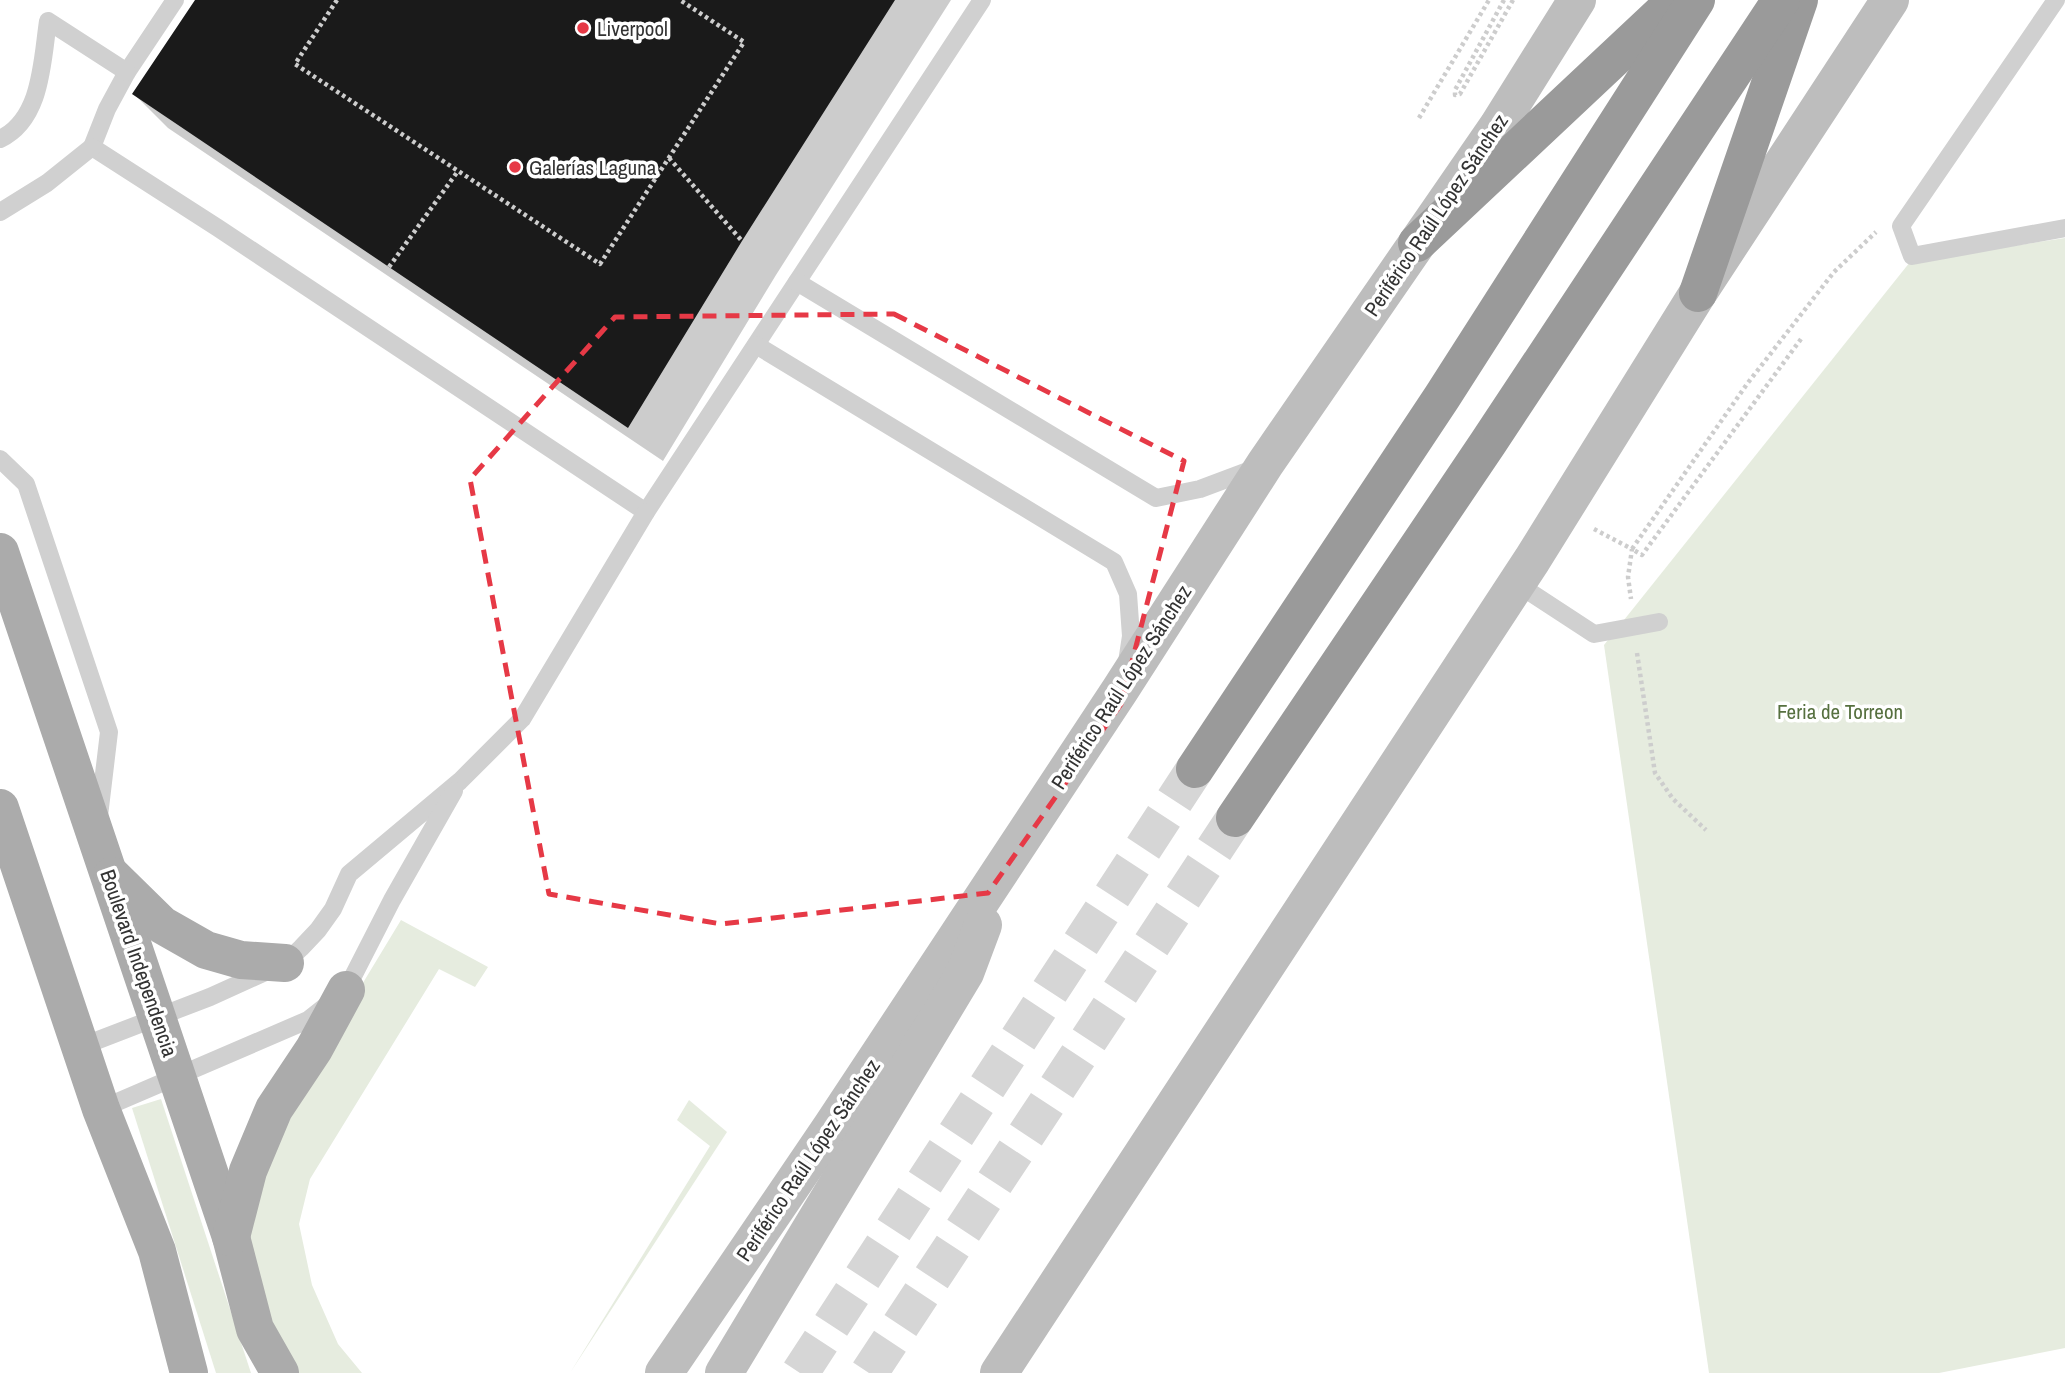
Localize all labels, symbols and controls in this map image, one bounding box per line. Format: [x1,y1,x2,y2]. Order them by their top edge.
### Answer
place label: Liverpool [597,14,668,43]
marker: Liverpool [575,20,591,36]
street label: Periférico Raúl López Sánchez [1357,108,1515,322]
place label: Galerías Laguna [529,153,657,182]
marker: Galerías Laguna [507,159,523,175]
street label: Periférico Raúl López Sánchez [1044,579,1198,795]
park label: Feria de Torreon [1777,697,1903,726]
street label: Boulevard Independencia [93,865,185,1061]
street label: Periférico Raúl López Sánchez [729,1053,887,1267]

